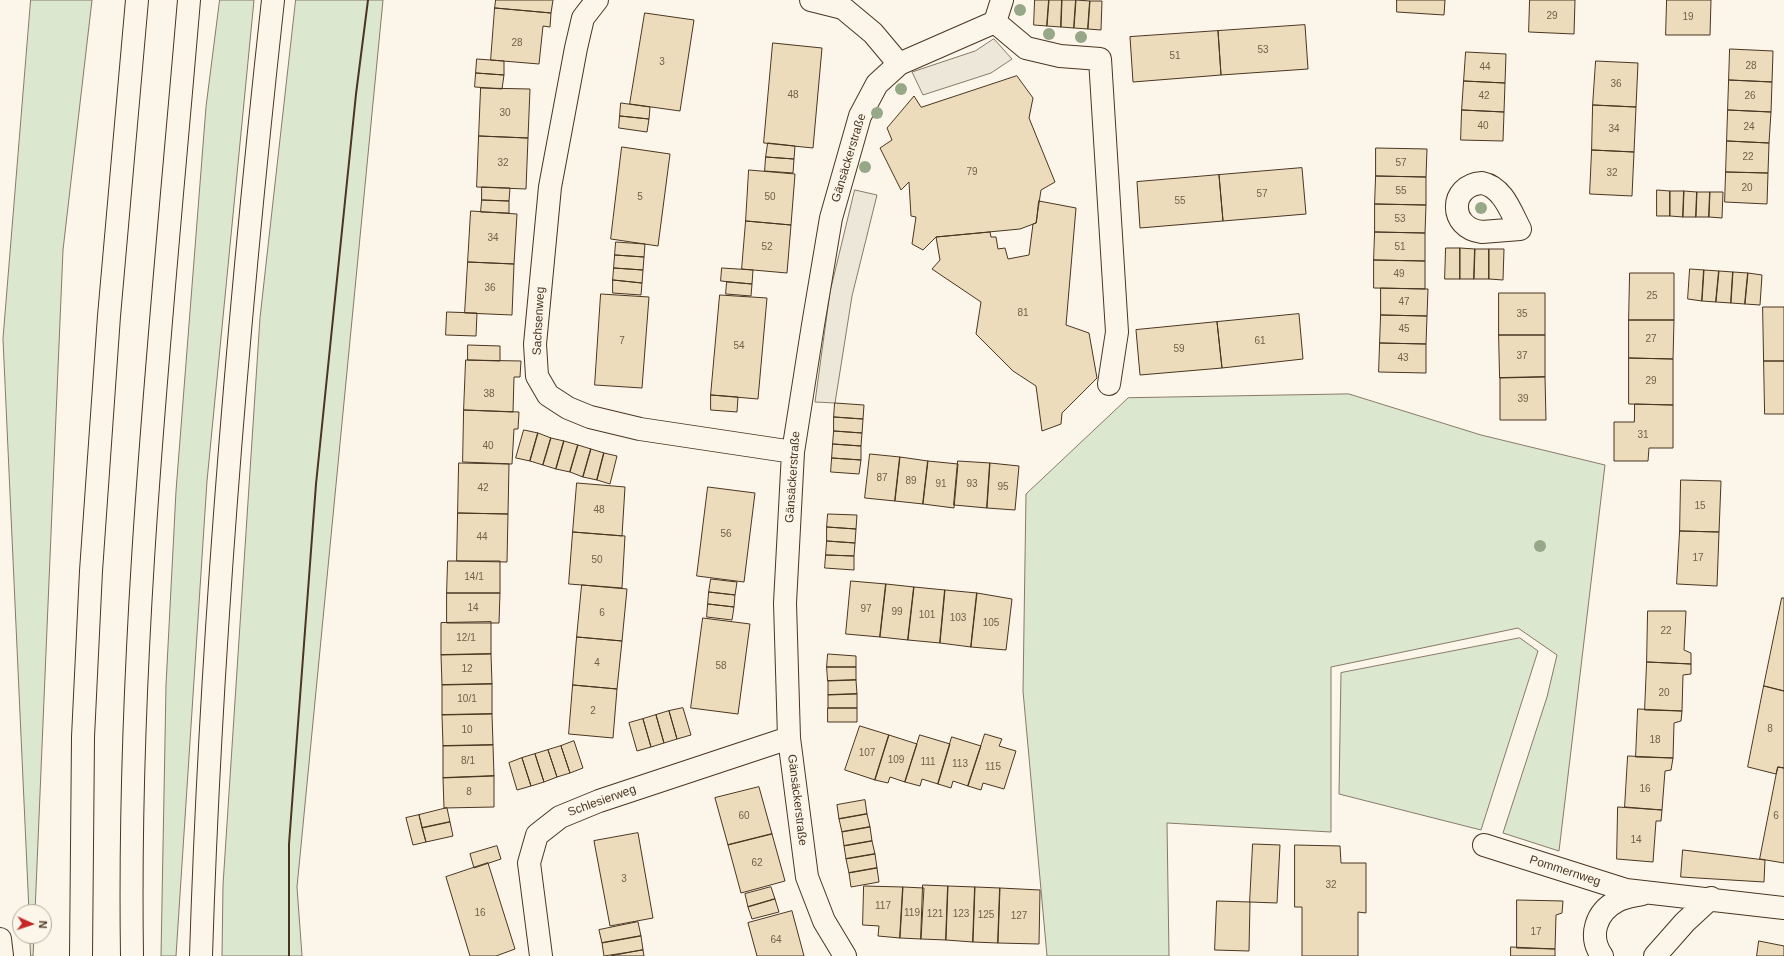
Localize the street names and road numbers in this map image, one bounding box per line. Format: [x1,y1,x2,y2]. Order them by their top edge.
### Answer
street label: Gänsäckerstraße [829,112,869,204]
street label: Sachsenweg [530,286,548,356]
street label: Gänsäckerstraße [783,431,803,523]
street label: Gänsäckerstraße [784,753,810,847]
street label: Schlesierweg [566,782,638,820]
street label: Pommernweg [1528,853,1602,889]

